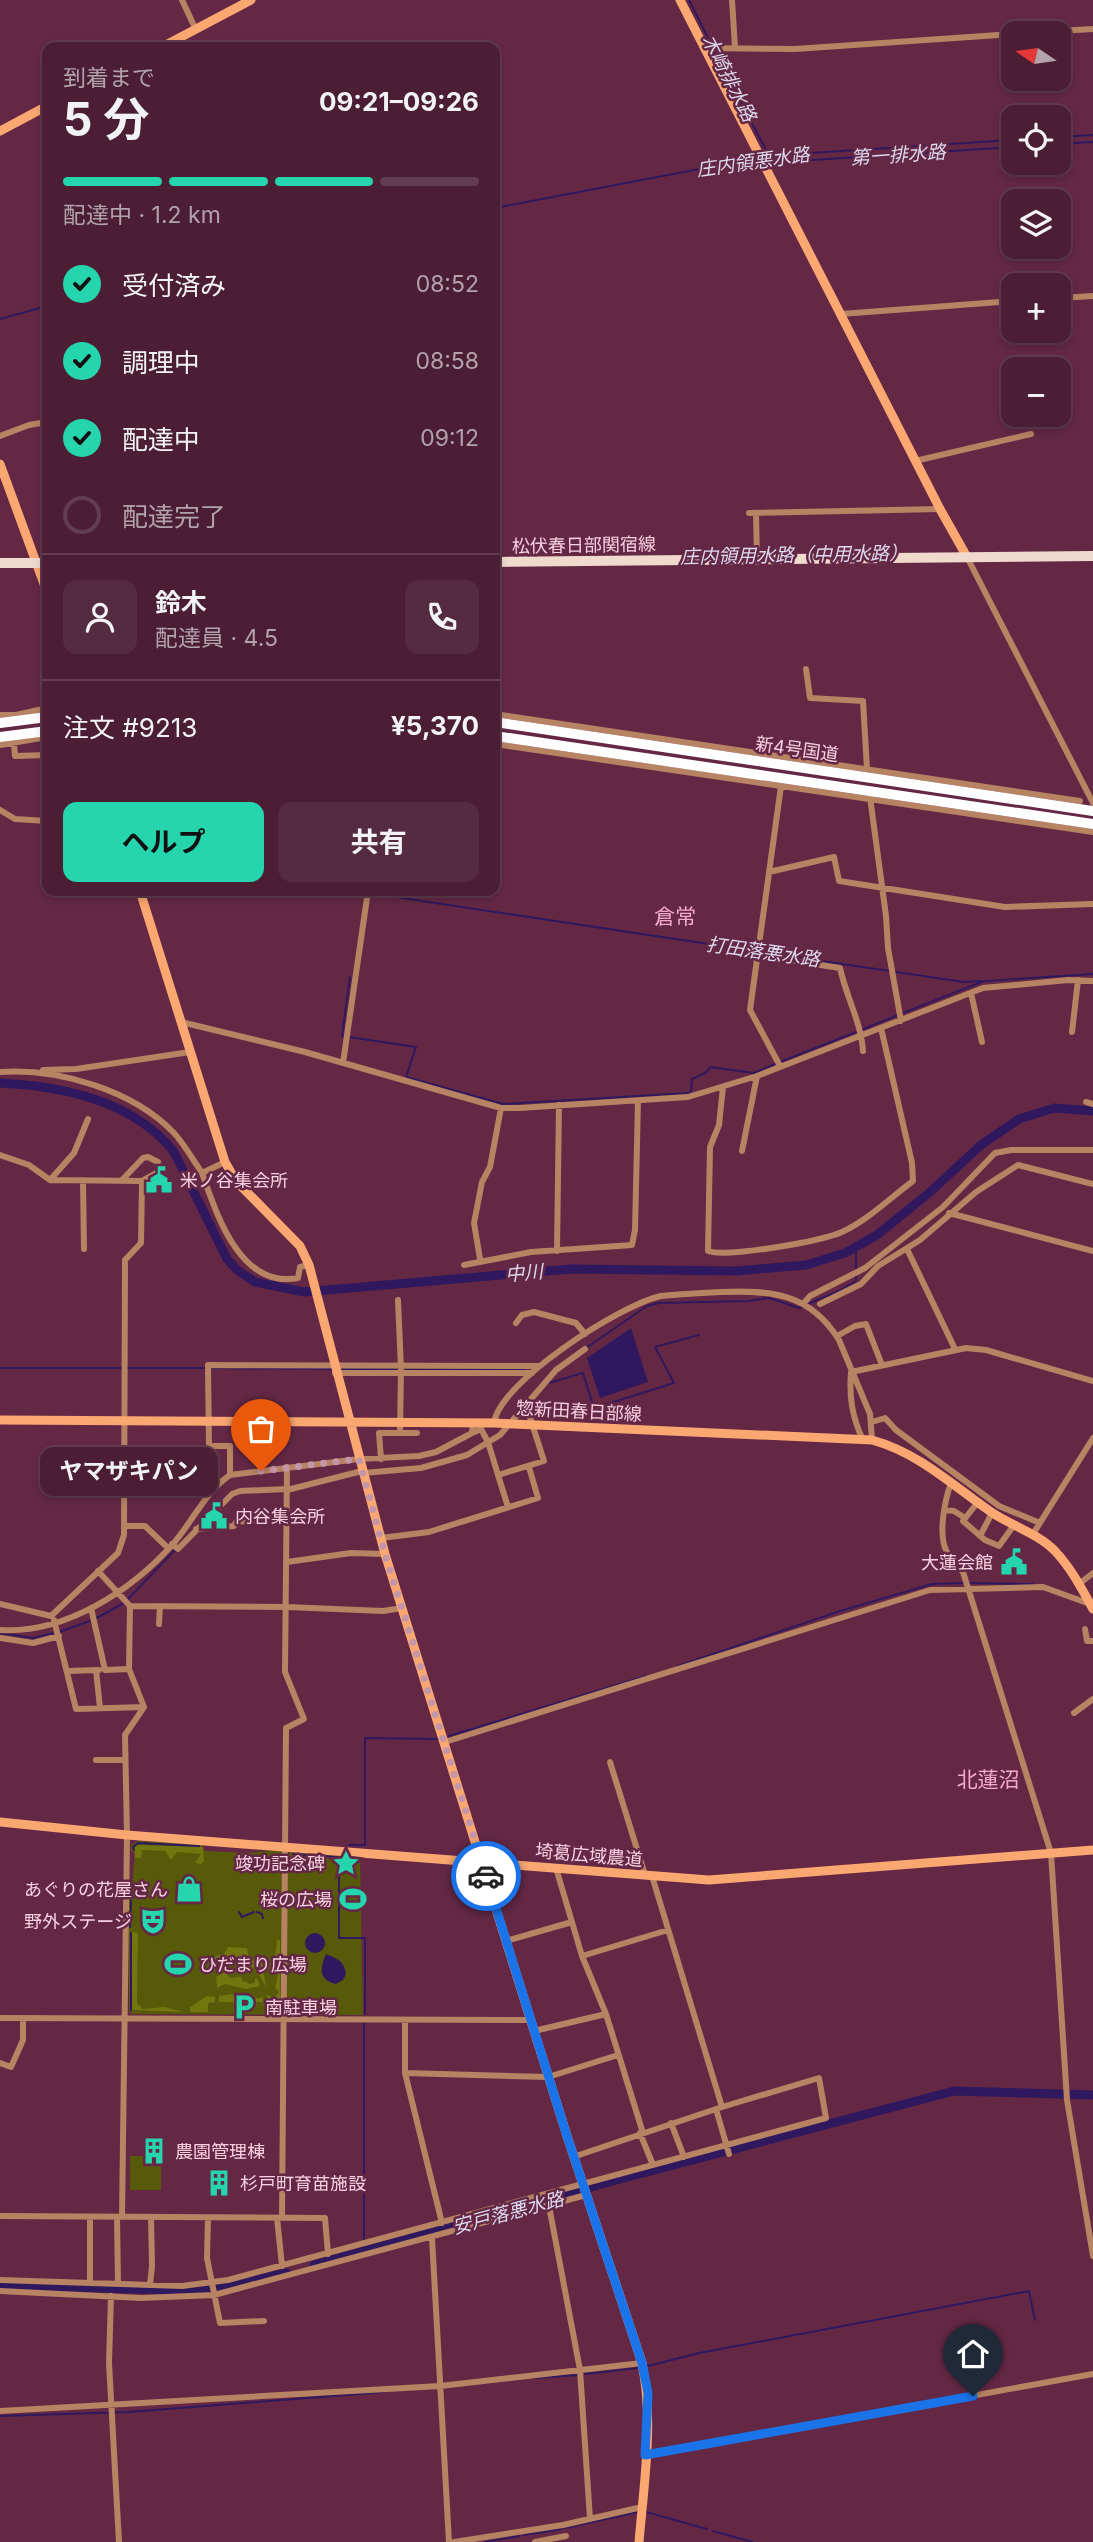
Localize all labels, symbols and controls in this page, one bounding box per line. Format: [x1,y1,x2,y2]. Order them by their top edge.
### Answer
north arrow [1001,21,1071,91]
map controls [1001,21,1071,427]
water label: 木崎排水路 [697,30,762,127]
text: 到着まで [63,64,155,92]
text: 09:21–09:26 [319,86,479,117]
text: 5 分 [63,91,149,147]
button: locate [1001,105,1071,175]
water label: 第一排水路 [850,140,948,170]
water label: 庄内領悪水路 [695,142,813,181]
button: layers [1001,189,1071,259]
text: 配達中 · 1.2 km [63,201,221,229]
icon: check [63,265,101,303]
text: 受付済み [122,270,226,301]
text: 08:52 [416,270,479,298]
button: + [1001,273,1071,343]
icon: check [63,342,101,380]
text: 調理中 [122,347,200,378]
text: 08:58 [415,347,479,375]
button: − [1001,357,1071,427]
icon: check [63,419,101,457]
text: 配達中 [122,424,200,455]
text: 09:12 [420,424,479,452]
text: 配達完了 [122,501,226,532]
street label: 松伏春日部関宿線 [512,533,656,557]
water label: 庄内領用水路（中用水路） [680,542,908,568]
button: person [63,580,137,654]
button: phone [405,580,479,654]
text: 鈴木 [155,587,207,618]
text: 配達員 · 4.5 [155,624,278,652]
text: ¥5,370 [391,710,479,741]
text: 注文 #9213 [63,712,197,743]
street label: 新4号国道 [754,733,840,765]
button: ヘルプ [63,802,264,882]
button: 共有 [278,802,479,882]
district label: 倉常 [654,904,696,929]
water label: 打田落悪水路 [705,933,823,972]
public building icon: 米ノ谷集会所 [144,1165,174,1195]
place label: 米ノ谷集会所 [180,1170,288,1191]
water label: 中川 [504,1260,546,1286]
street label: 惣新田春日部線 [516,1397,642,1425]
pin [231,1399,291,1471]
icon: bag [242,1410,280,1448]
callout: ヤマザキパン [40,1446,219,1496]
text: ヤマザキパン [59,1457,199,1485]
public building icon: 内谷集会所 [199,1501,229,1531]
place label: 内谷集会所 [235,1506,325,1527]
public building icon: 大蓮会館 [999,1547,1029,1577]
place label: 大蓮会館 [921,1552,993,1573]
district label: 北蓮沼 [957,1767,1020,1792]
street label: 埼葛広域農道 [534,1840,644,1870]
courier [451,1841,521,1911]
place icon: 竣功記念碑 [331,1848,361,1878]
place label: 竣功記念碑 [235,1853,325,1874]
icon: car [467,1857,505,1895]
shop icon: あぐりの花屋さん [174,1874,204,1904]
place label: あぐりの花屋さん [24,1879,168,1900]
sports icon: 桜の広場 [338,1884,368,1914]
place label: 桜の広場 [260,1889,332,1910]
theatre icon: 野外ステージ [138,1906,168,1936]
place label: 野外ステージ [24,1911,132,1932]
sports icon: ひだまり広場 [163,1949,193,1979]
place label: ひだまり広場 [199,1954,307,1975]
parking icon: 南駐車場 [229,1992,259,2022]
place label: 南駐車場 [265,1997,337,2018]
building icon: 農園管理棟 [139,2136,169,2166]
place label: 農園管理棟 [175,2141,265,2162]
building icon: 杉戸町育苗施設 [204,2168,234,2198]
place label: 杉戸町育苗施設 [240,2173,366,2194]
water label: 安戸落悪水路 [450,2187,568,2239]
pin [943,2324,1003,2396]
icon: home [954,2335,992,2373]

